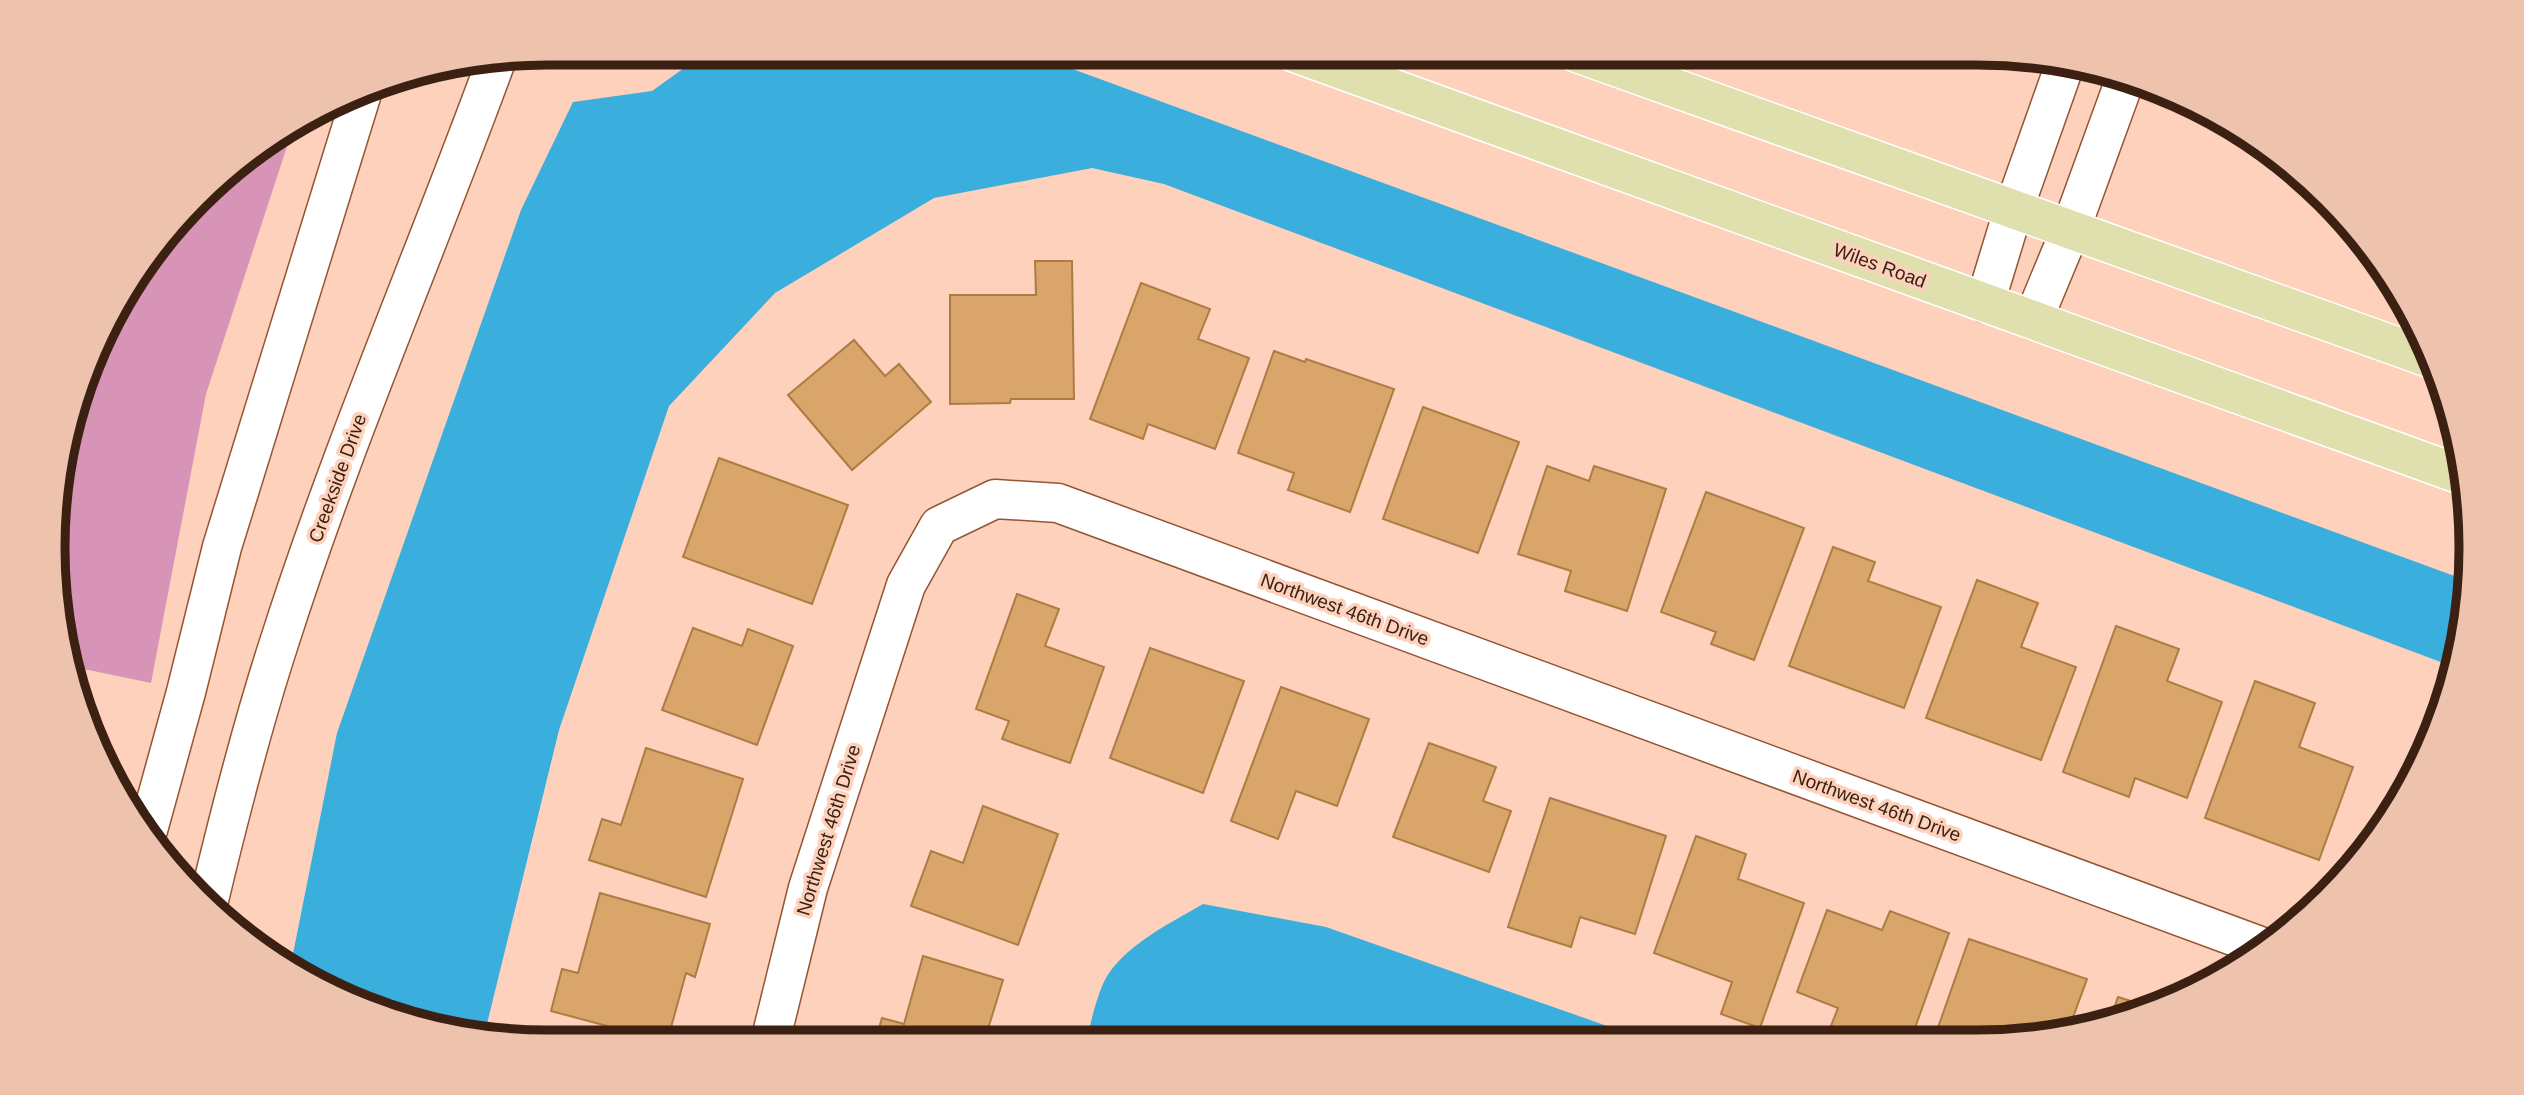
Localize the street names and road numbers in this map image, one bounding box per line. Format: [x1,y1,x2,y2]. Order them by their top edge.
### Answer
street label: Wiles Road [1831,239,1929,292]
street label: Creekside Drive [304,411,370,545]
street label: Northwest 46th Drive [1258,569,1432,650]
street label: Northwest 46th Drive [793,742,864,918]
street label: Northwest 46th Drive [1790,765,1964,846]

